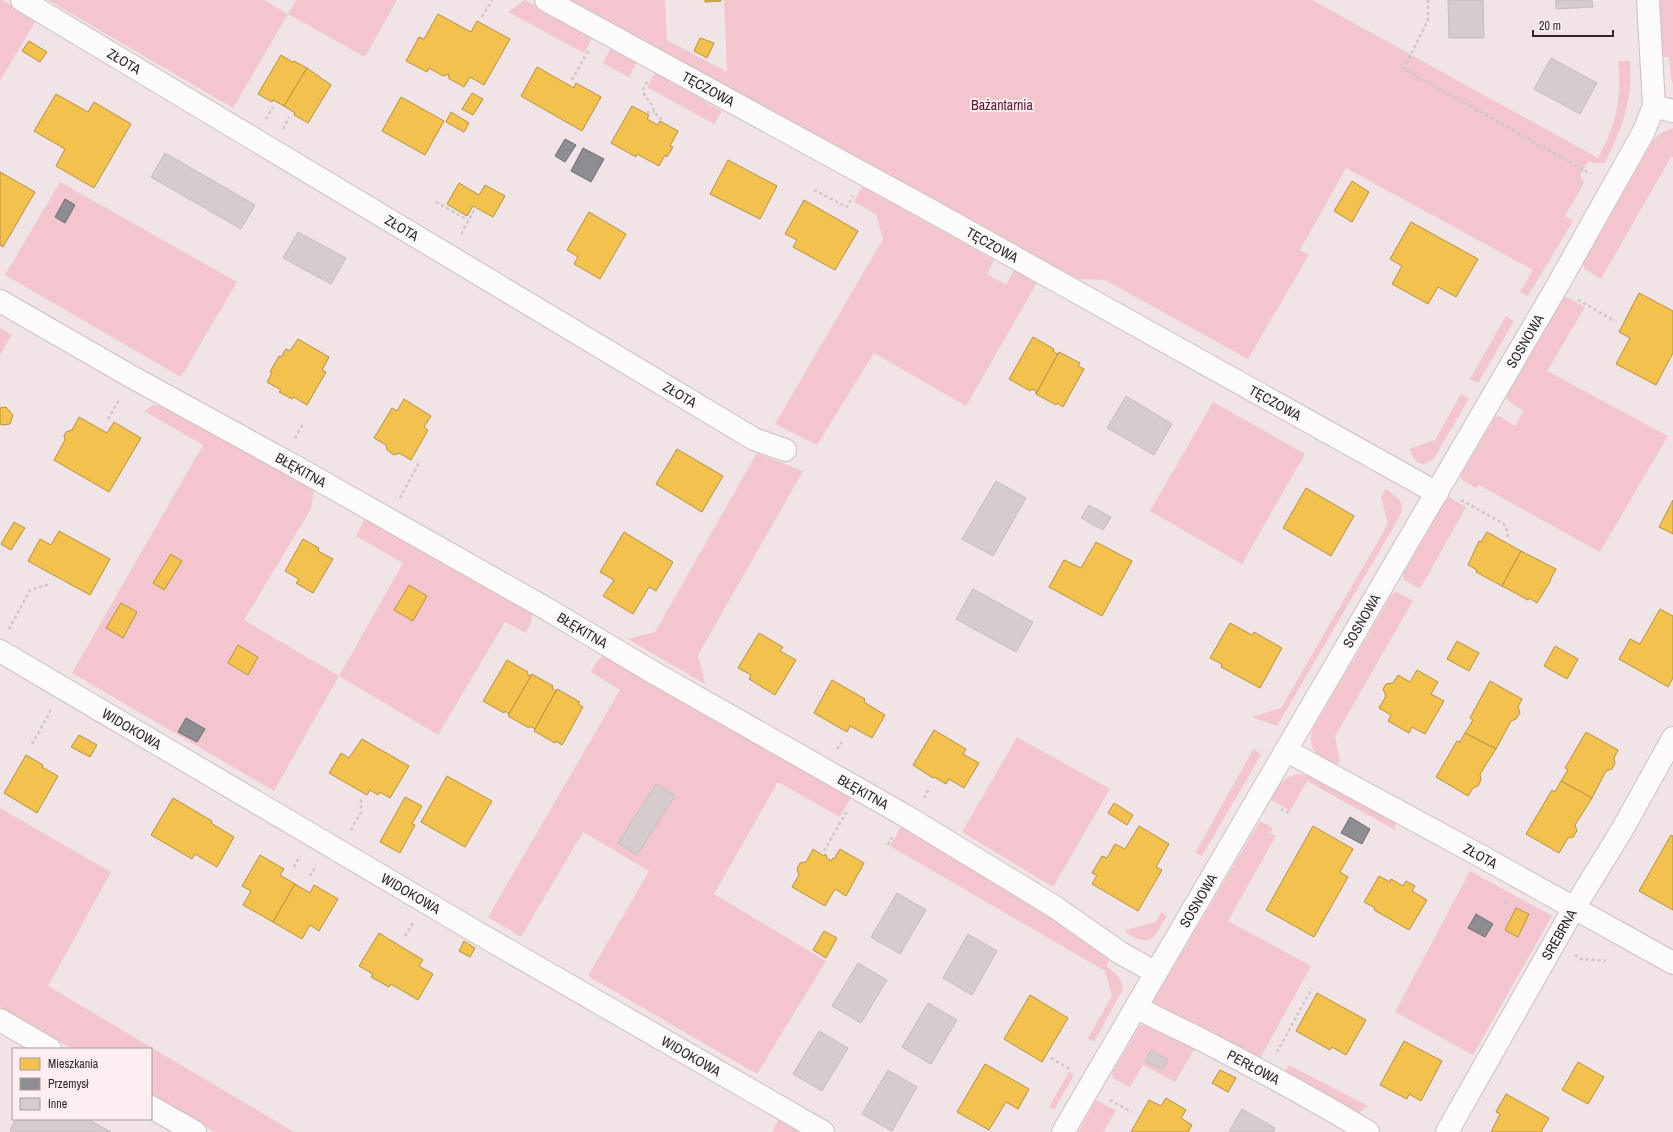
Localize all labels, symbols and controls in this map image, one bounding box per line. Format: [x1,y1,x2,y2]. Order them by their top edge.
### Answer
scale bar [1533,12,1613,38]
text: 20 m [1539,18,1561,34]
street label: ZŁOTA [104,44,144,78]
street label: TĘCZOWA [679,67,738,111]
park label: Bażantarnia [971,96,1034,114]
street label: ZŁOTA [382,211,422,245]
street label: TĘCZOWA [963,223,1022,267]
street label: SOSNOWA [1502,310,1548,371]
street label: ZŁOTA [660,377,700,412]
street label: TĘCZOWA [1246,381,1305,425]
street label: BŁĘKITNA [272,448,330,491]
street label: SOSNOWA [1339,590,1385,651]
street label: BŁĘKITNA [554,608,611,652]
street label: WIDOKOWA [99,704,165,753]
street label: BŁĘKITNA [835,770,892,814]
street label: ZŁOTA [1460,839,1501,873]
street label: WIDOKOWA [378,869,444,918]
street label: SOSNOWA [1175,870,1221,931]
street label: SREBRNA [1537,906,1581,963]
street label: WIDOKOWA [658,1032,724,1080]
street label: PERŁOWA [1224,1046,1283,1089]
legend [12,1048,152,1120]
text: Mieszkania [48,1056,99,1072]
text: Przemysł [48,1076,89,1092]
text: Inne [48,1096,67,1112]

